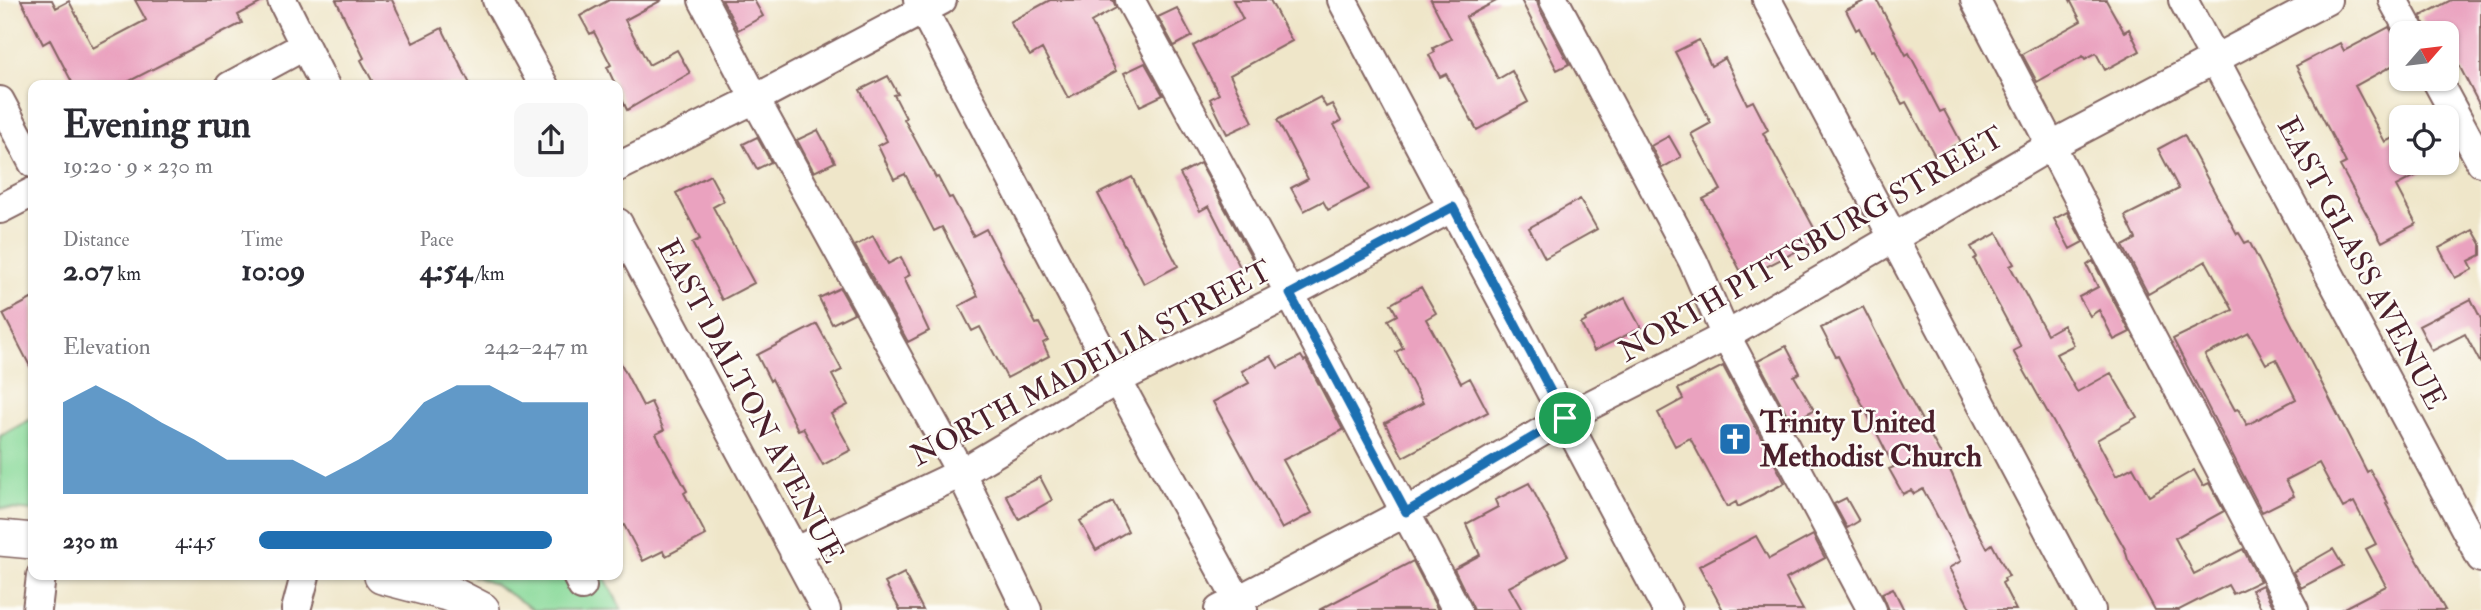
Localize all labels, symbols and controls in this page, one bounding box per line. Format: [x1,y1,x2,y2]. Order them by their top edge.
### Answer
north arrow [2389,21,2459,91]
map controls [2389,21,2459,175]
text: Evening run [63,101,251,149]
button: share [514,103,588,177]
button: locate [2389,105,2459,175]
street label: EAST GLASS AVENUE [2269,111,2454,416]
street label: NORTH PITTSBURG STREET [1612,119,2011,370]
text: 19:20 · 9 × 230 m [63,151,213,180]
text: Distance [63,228,129,252]
text: Time [241,228,283,252]
text: Pace [420,228,454,252]
street label: EAST DALTON AVENUE [649,233,852,570]
text: 2.07 [63,252,113,289]
text: 10:09 [241,252,305,289]
text: 4:54 [420,252,472,289]
street label: NORTH MADELIA STREET [904,252,1278,475]
text: km [113,262,141,286]
text: /km [472,262,505,286]
text: Elevation [63,332,151,361]
text: 242–247 m [484,332,588,361]
pin [1535,388,1595,448]
icon: arrive [1546,399,1584,437]
place label: Trinity United Methodist Church [1759,404,1982,475]
church icon: Trinity United Methodist Church [1716,420,1754,458]
text: 230 m [63,526,118,555]
text: 4:45 [175,526,216,555]

